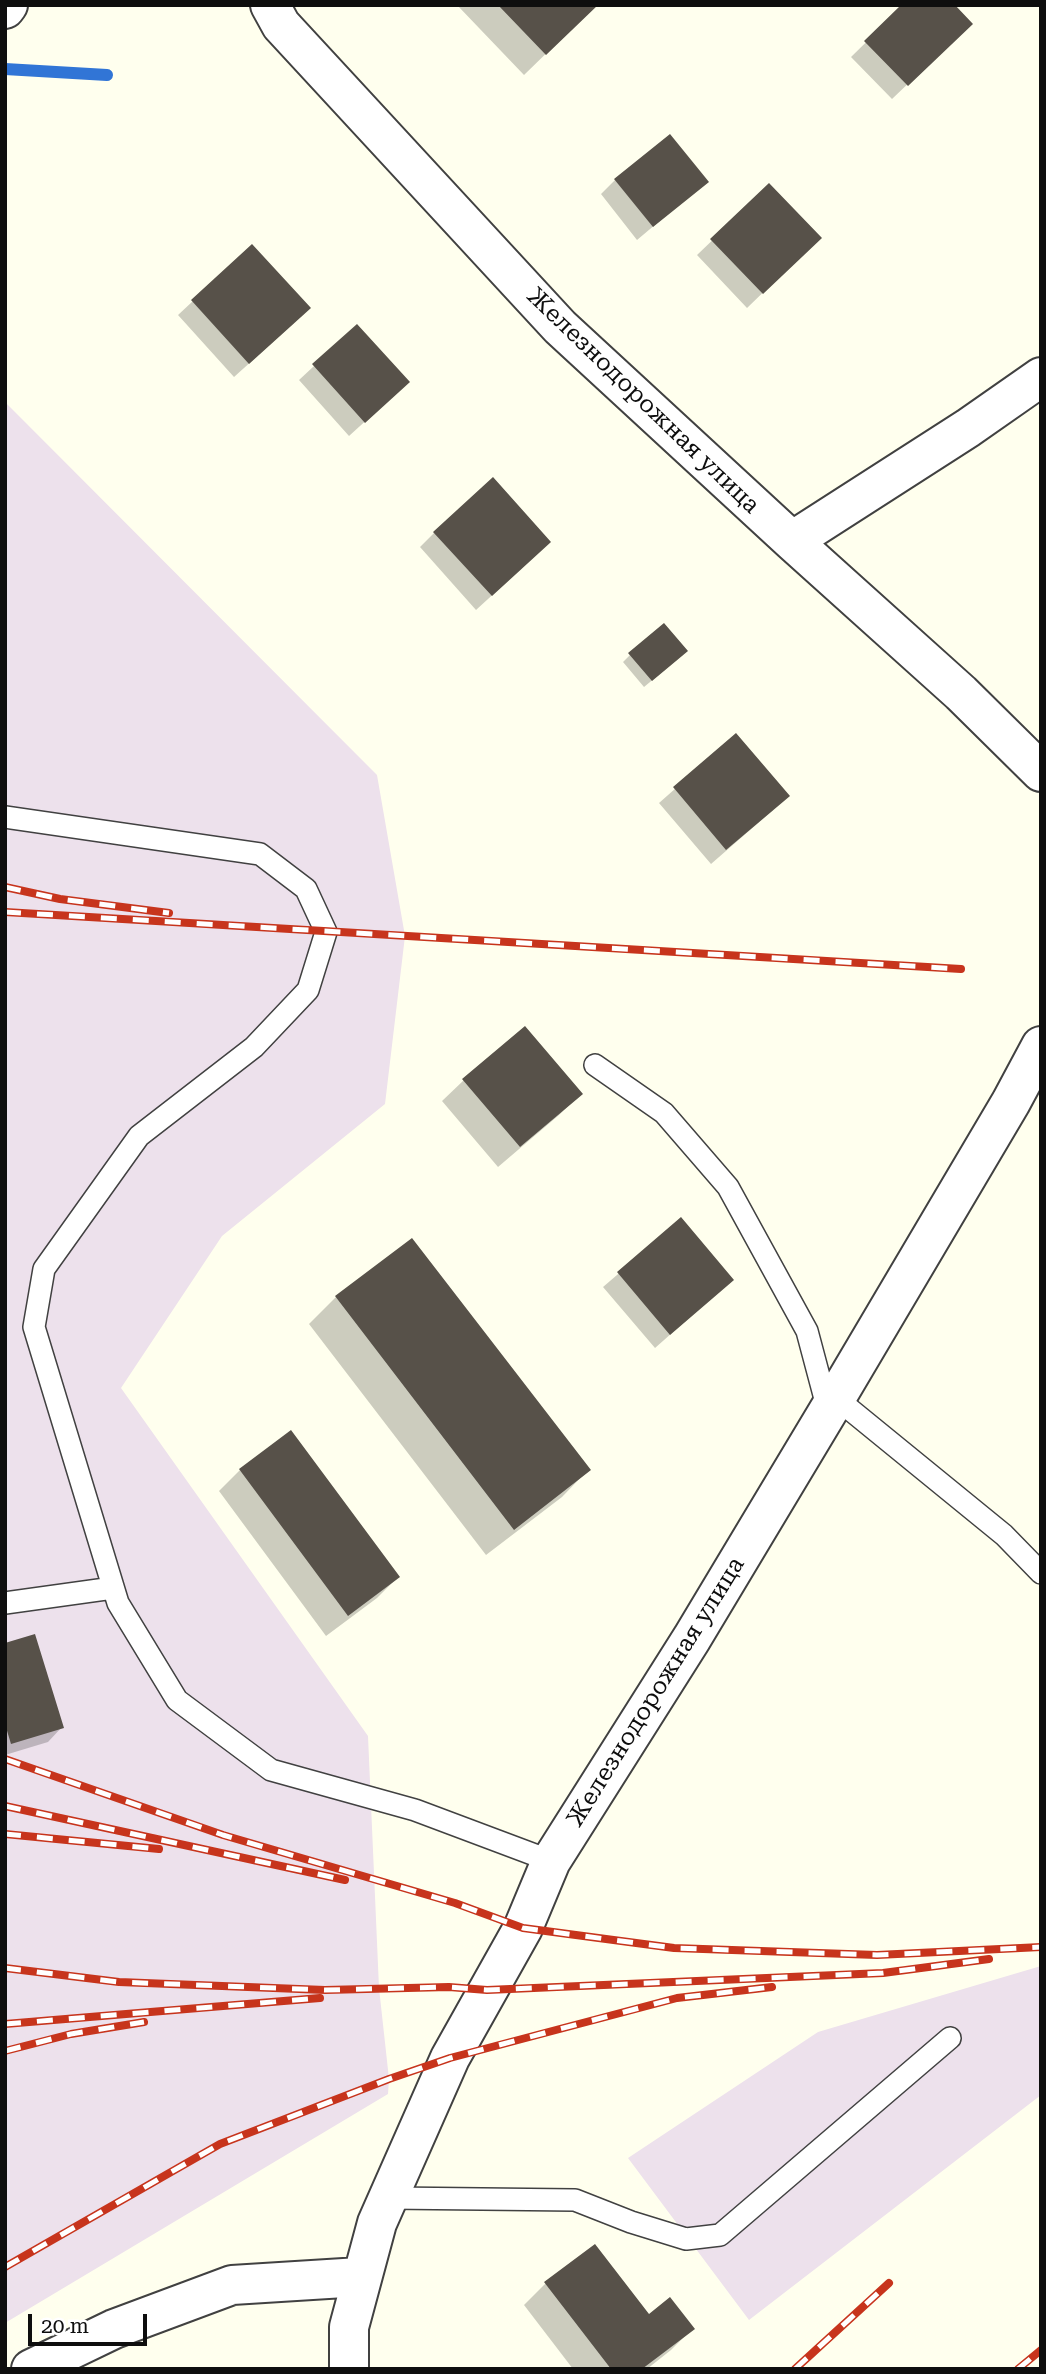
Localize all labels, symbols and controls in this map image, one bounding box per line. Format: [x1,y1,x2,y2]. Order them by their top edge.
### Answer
street label: Железнодорожная улица [521,282,765,520]
street label: Железнодорожная улица [561,1552,751,1832]
scale bar [32,2300,150,2344]
text: 20 m [41,2314,89,2338]

